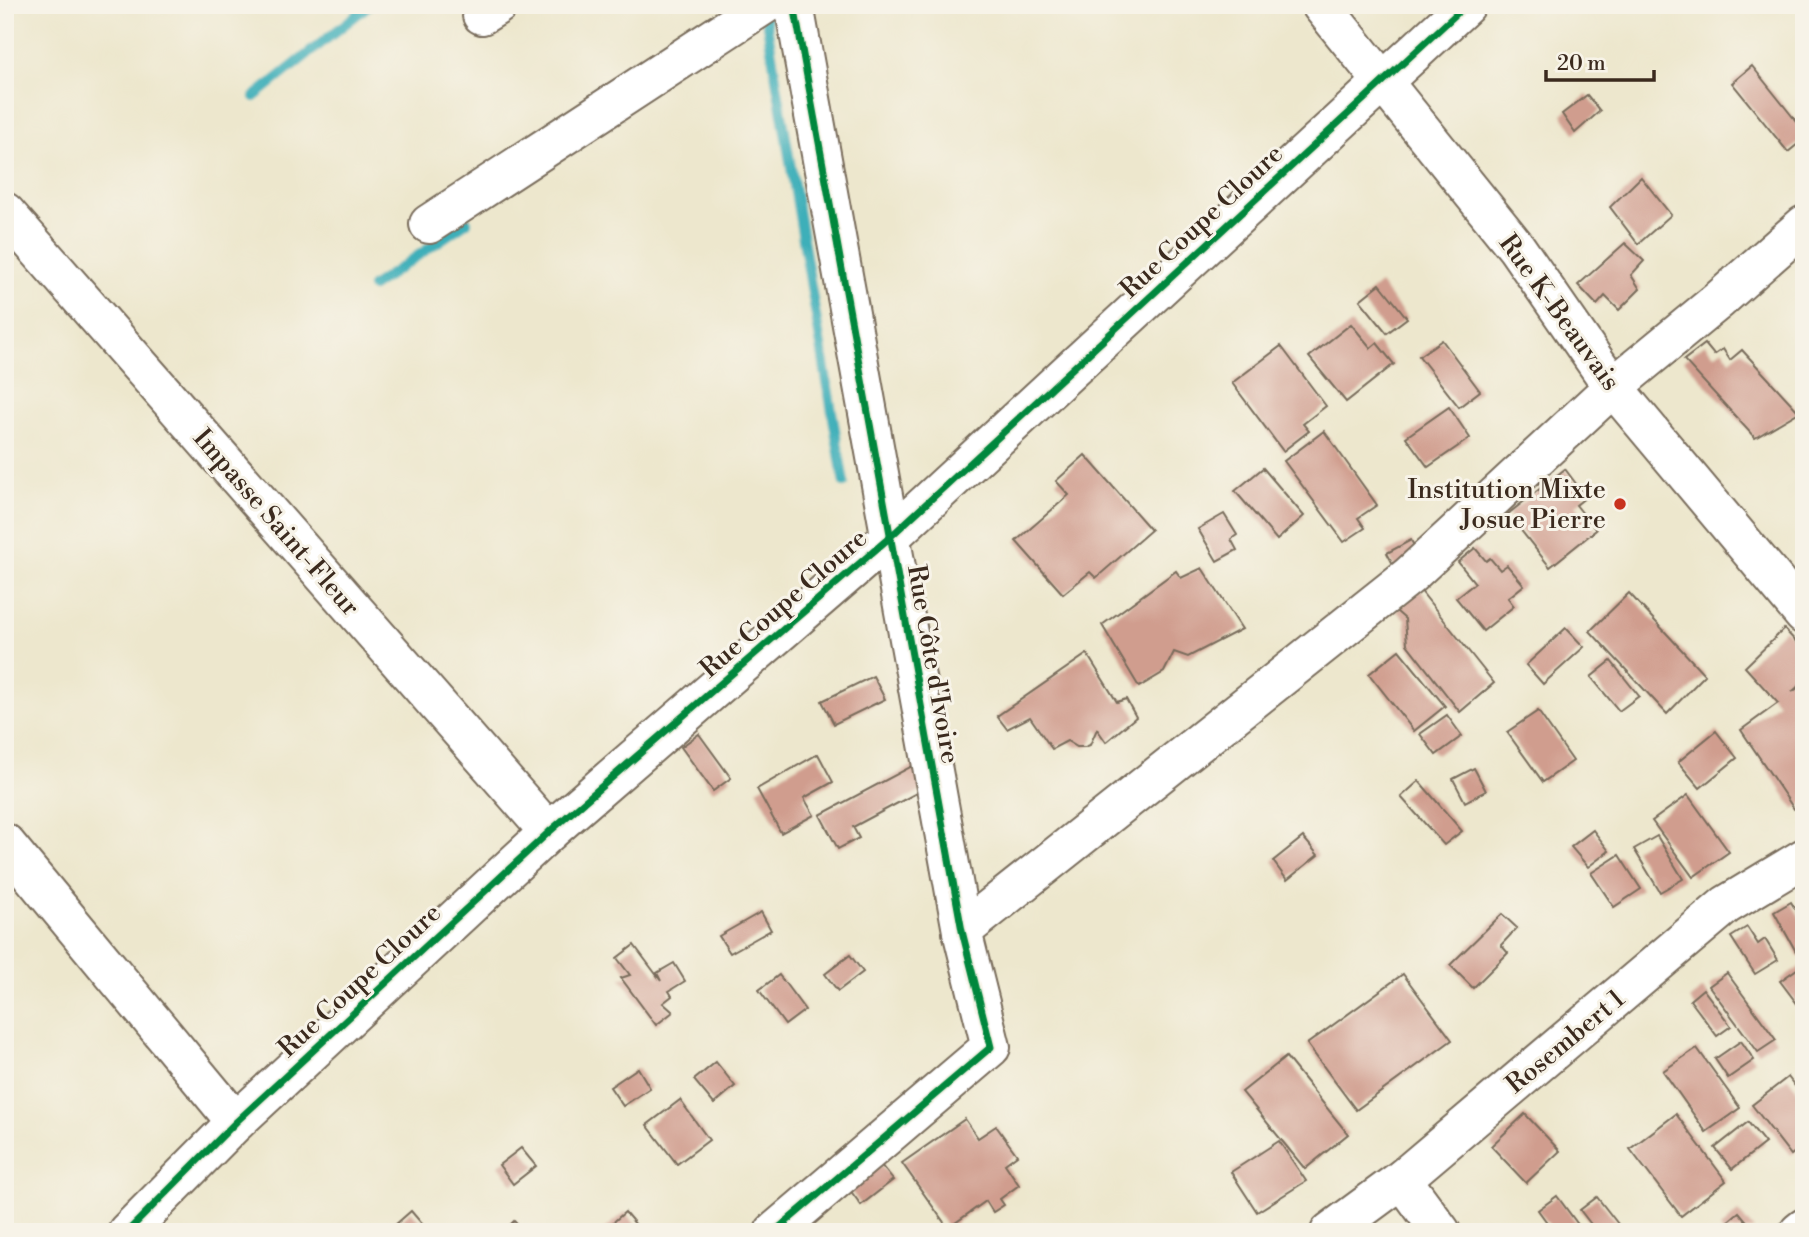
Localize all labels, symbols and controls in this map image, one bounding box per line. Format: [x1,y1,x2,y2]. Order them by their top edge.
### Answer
scale bar [1546,38,1655,82]
text: 20 m [1557,51,1606,77]
street label: Rue Coupe Cloure [1114,138,1290,305]
street label: Rue K-Beauvais [1492,228,1627,397]
street label: Impasse Saint-Fleur [186,423,366,623]
place label: Institution Mixte Josue Pierre [1407,474,1606,536]
marker: Institution Mixte Josue Pierre [1612,496,1628,512]
street label: Rue Coupe Cloure [693,522,874,685]
street label: Rue Côte d'Ivoire [900,562,966,766]
street label: Rue Coupe Cloure [272,897,448,1064]
street label: Rosembert 1 [1500,983,1632,1101]

